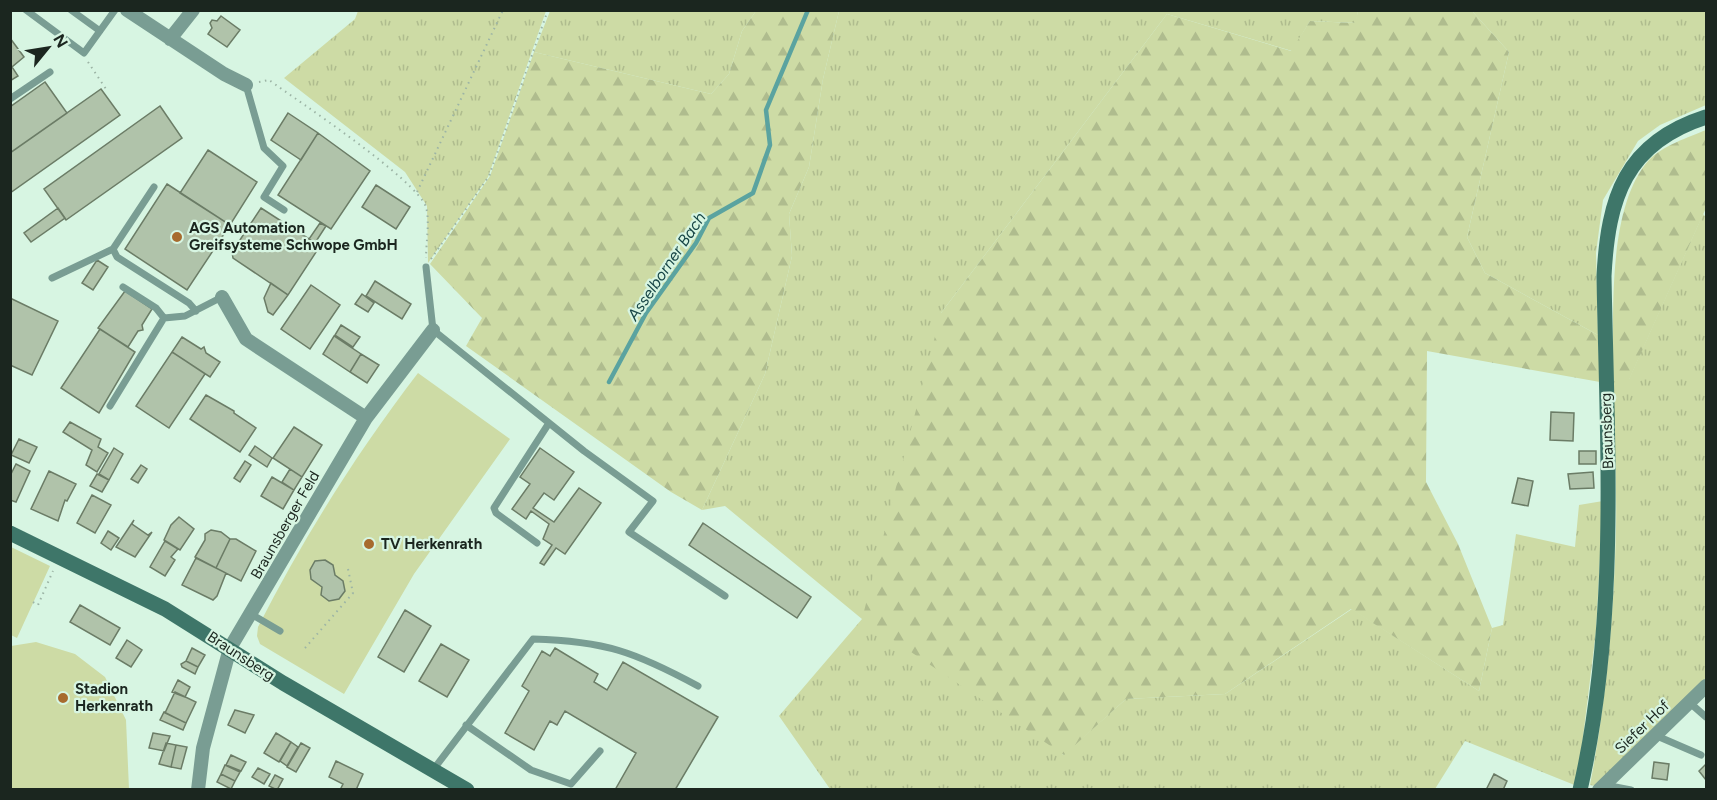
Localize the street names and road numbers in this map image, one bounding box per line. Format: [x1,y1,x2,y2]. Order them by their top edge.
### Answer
street label: Braunsberg [1597,392,1617,470]
street label: Braunsberger Feld [247,468,323,582]
street label: Braunsberg [204,628,278,684]
street label: Siefer Hof [1611,696,1673,757]

